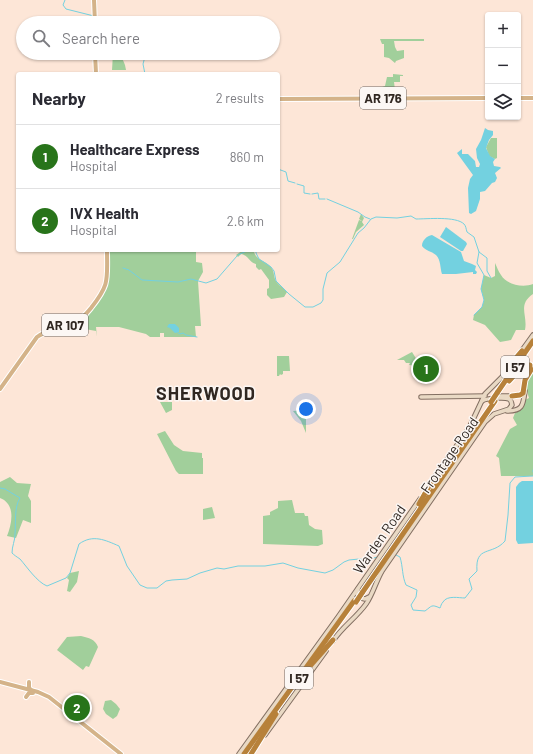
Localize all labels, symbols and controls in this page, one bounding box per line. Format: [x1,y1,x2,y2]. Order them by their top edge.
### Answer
map controls [485,12,521,120]
button: + [485,12,521,48]
search box [16,16,280,60]
icon: search [30,27,52,49]
text: Search here [62,29,140,47]
button: − [485,48,521,84]
button: layers [485,84,521,120]
road number: AR 176 [360,87,406,109]
text: Nearby [32,88,86,108]
text: 2 results [216,90,264,106]
text: Healthcare Express [70,140,200,158]
text: 1 [43,149,47,165]
text: 860 m [230,149,264,165]
text: Hospital [70,158,117,174]
text: IVX Health [70,204,139,222]
text: 2 [41,213,49,229]
text: 2.6 km [227,213,264,229]
text: Hospital [70,222,117,238]
road number: AR 107 [42,314,88,336]
pin: 1 [413,354,439,384]
road number: I 57 [501,356,529,378]
district label: SHERWOOD [156,382,256,404]
your location [296,399,316,419]
street label: Frontage Road [417,414,481,496]
street label: Warden Road [349,501,409,577]
road number: I 57 [285,667,313,689]
pin: 2 [64,693,90,723]

